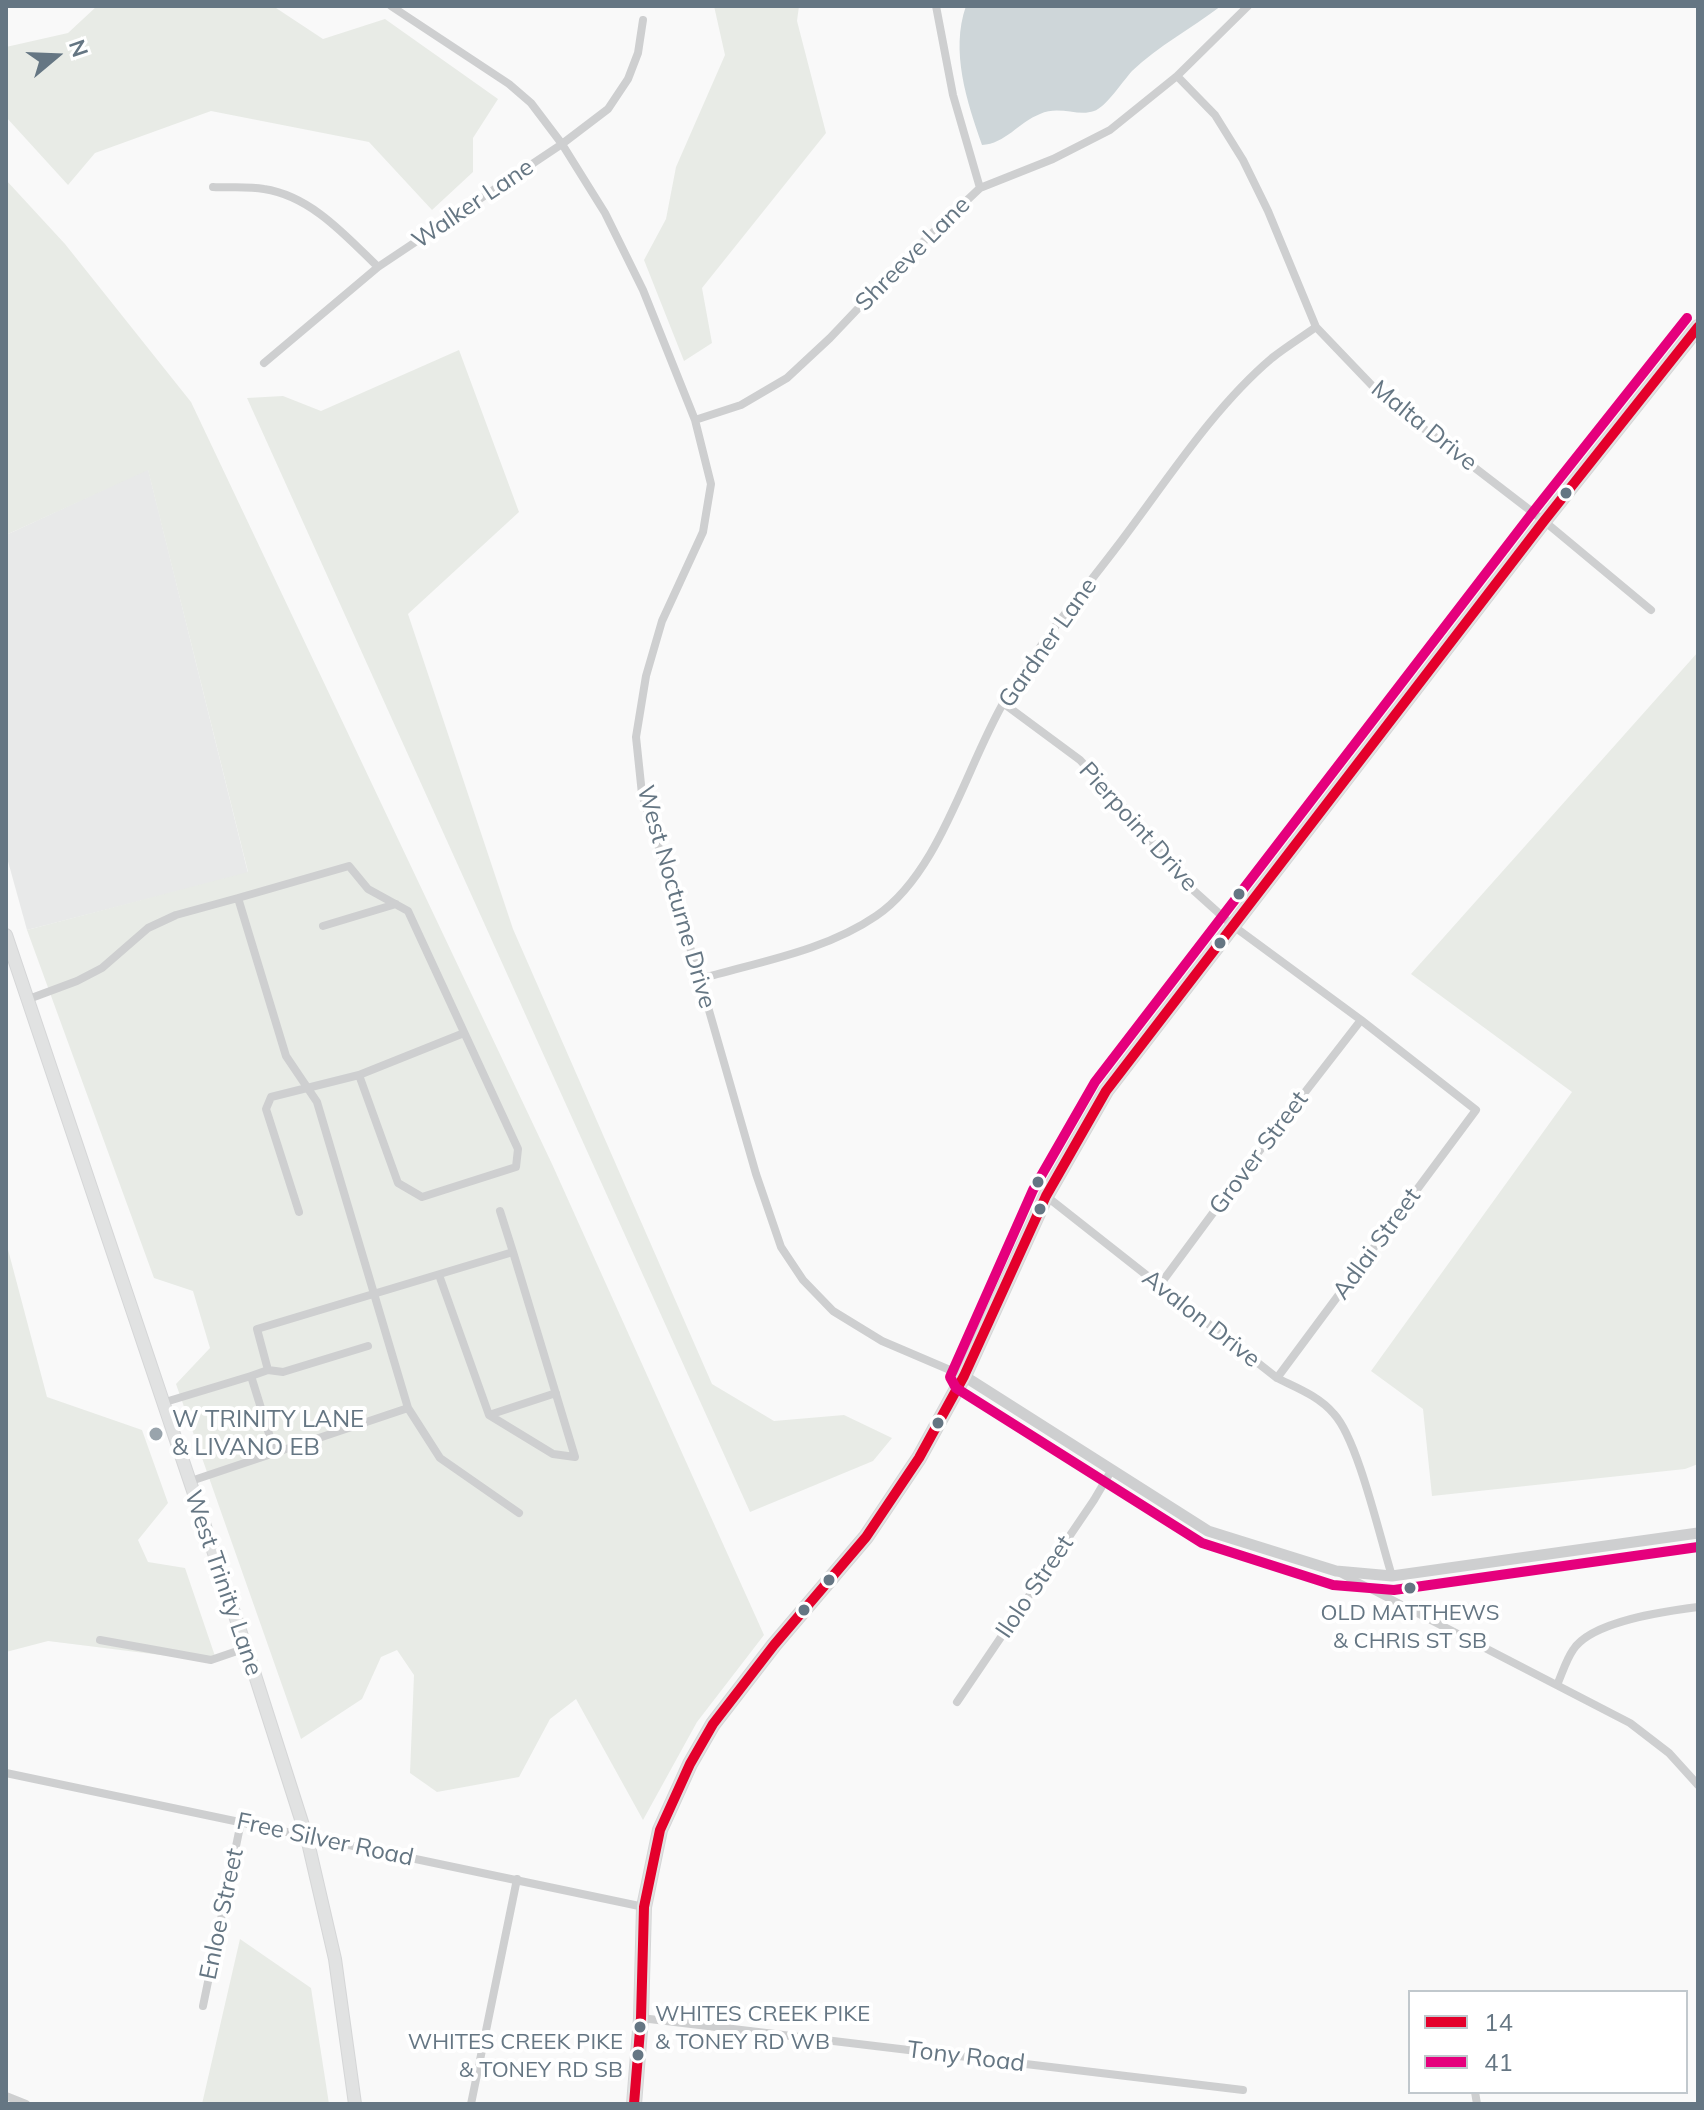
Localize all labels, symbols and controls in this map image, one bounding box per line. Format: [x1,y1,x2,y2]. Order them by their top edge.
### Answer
north arrow [16,16,96,96]
text: N [63,36,95,61]
street label: Walker Lane [407,153,539,255]
street label: Shreeve Lane [850,191,976,317]
street label: Malta Drive [1365,375,1483,477]
unlabelled marker [1558,485,1574,501]
street label: Gardner Lane [993,573,1103,713]
street label: Pierpoint Drive [1073,757,1203,897]
street label: West Nocturne Drive [630,782,722,1012]
unlabelled marker [1231,886,1247,902]
unlabelled marker [1212,935,1228,951]
street label: Grover Street [1203,1086,1315,1220]
unlabelled marker [1030,1174,1046,1190]
street label: Adlai Street [1327,1183,1427,1305]
unlabelled marker [1032,1201,1048,1217]
street label: Avalon Drive [1136,1264,1266,1374]
place label: W TRINITY LANE & LIVANO EB [172,1406,364,1462]
unlabelled marker [930,1415,946,1431]
marker: W TRINITY LANE & LIVANO EB [147,1425,165,1443]
street label: West Trinity Lane [178,1487,268,1679]
street label: Ilolo Street [990,1530,1080,1644]
unlabelled marker [821,1572,837,1588]
marker: OLD MATTHEWS & CHRIS ST SB [1402,1580,1418,1596]
place label: OLD MATTHEWS & CHRIS ST SB [1321,1600,1499,1652]
unlabelled marker [796,1602,812,1618]
street label: Free Silver Road [234,1807,416,1873]
street label: Enloe Street [194,1846,250,1982]
legend [1408,1990,1688,2094]
place label: WHITES CREEK PIKE & TONEY RD WB [655,2001,870,2052]
text: 14 [1484,2007,1513,2037]
marker: WHITES CREEK PIKE & TONEY RD WB [632,2019,648,2035]
place label: WHITES CREEK PIKE & TONEY RD SB [408,2029,623,2080]
street label: Tony Road [906,2036,1026,2078]
marker: WHITES CREEK PIKE & TONEY RD SB [630,2047,646,2063]
text: 41 [1484,2047,1513,2077]

